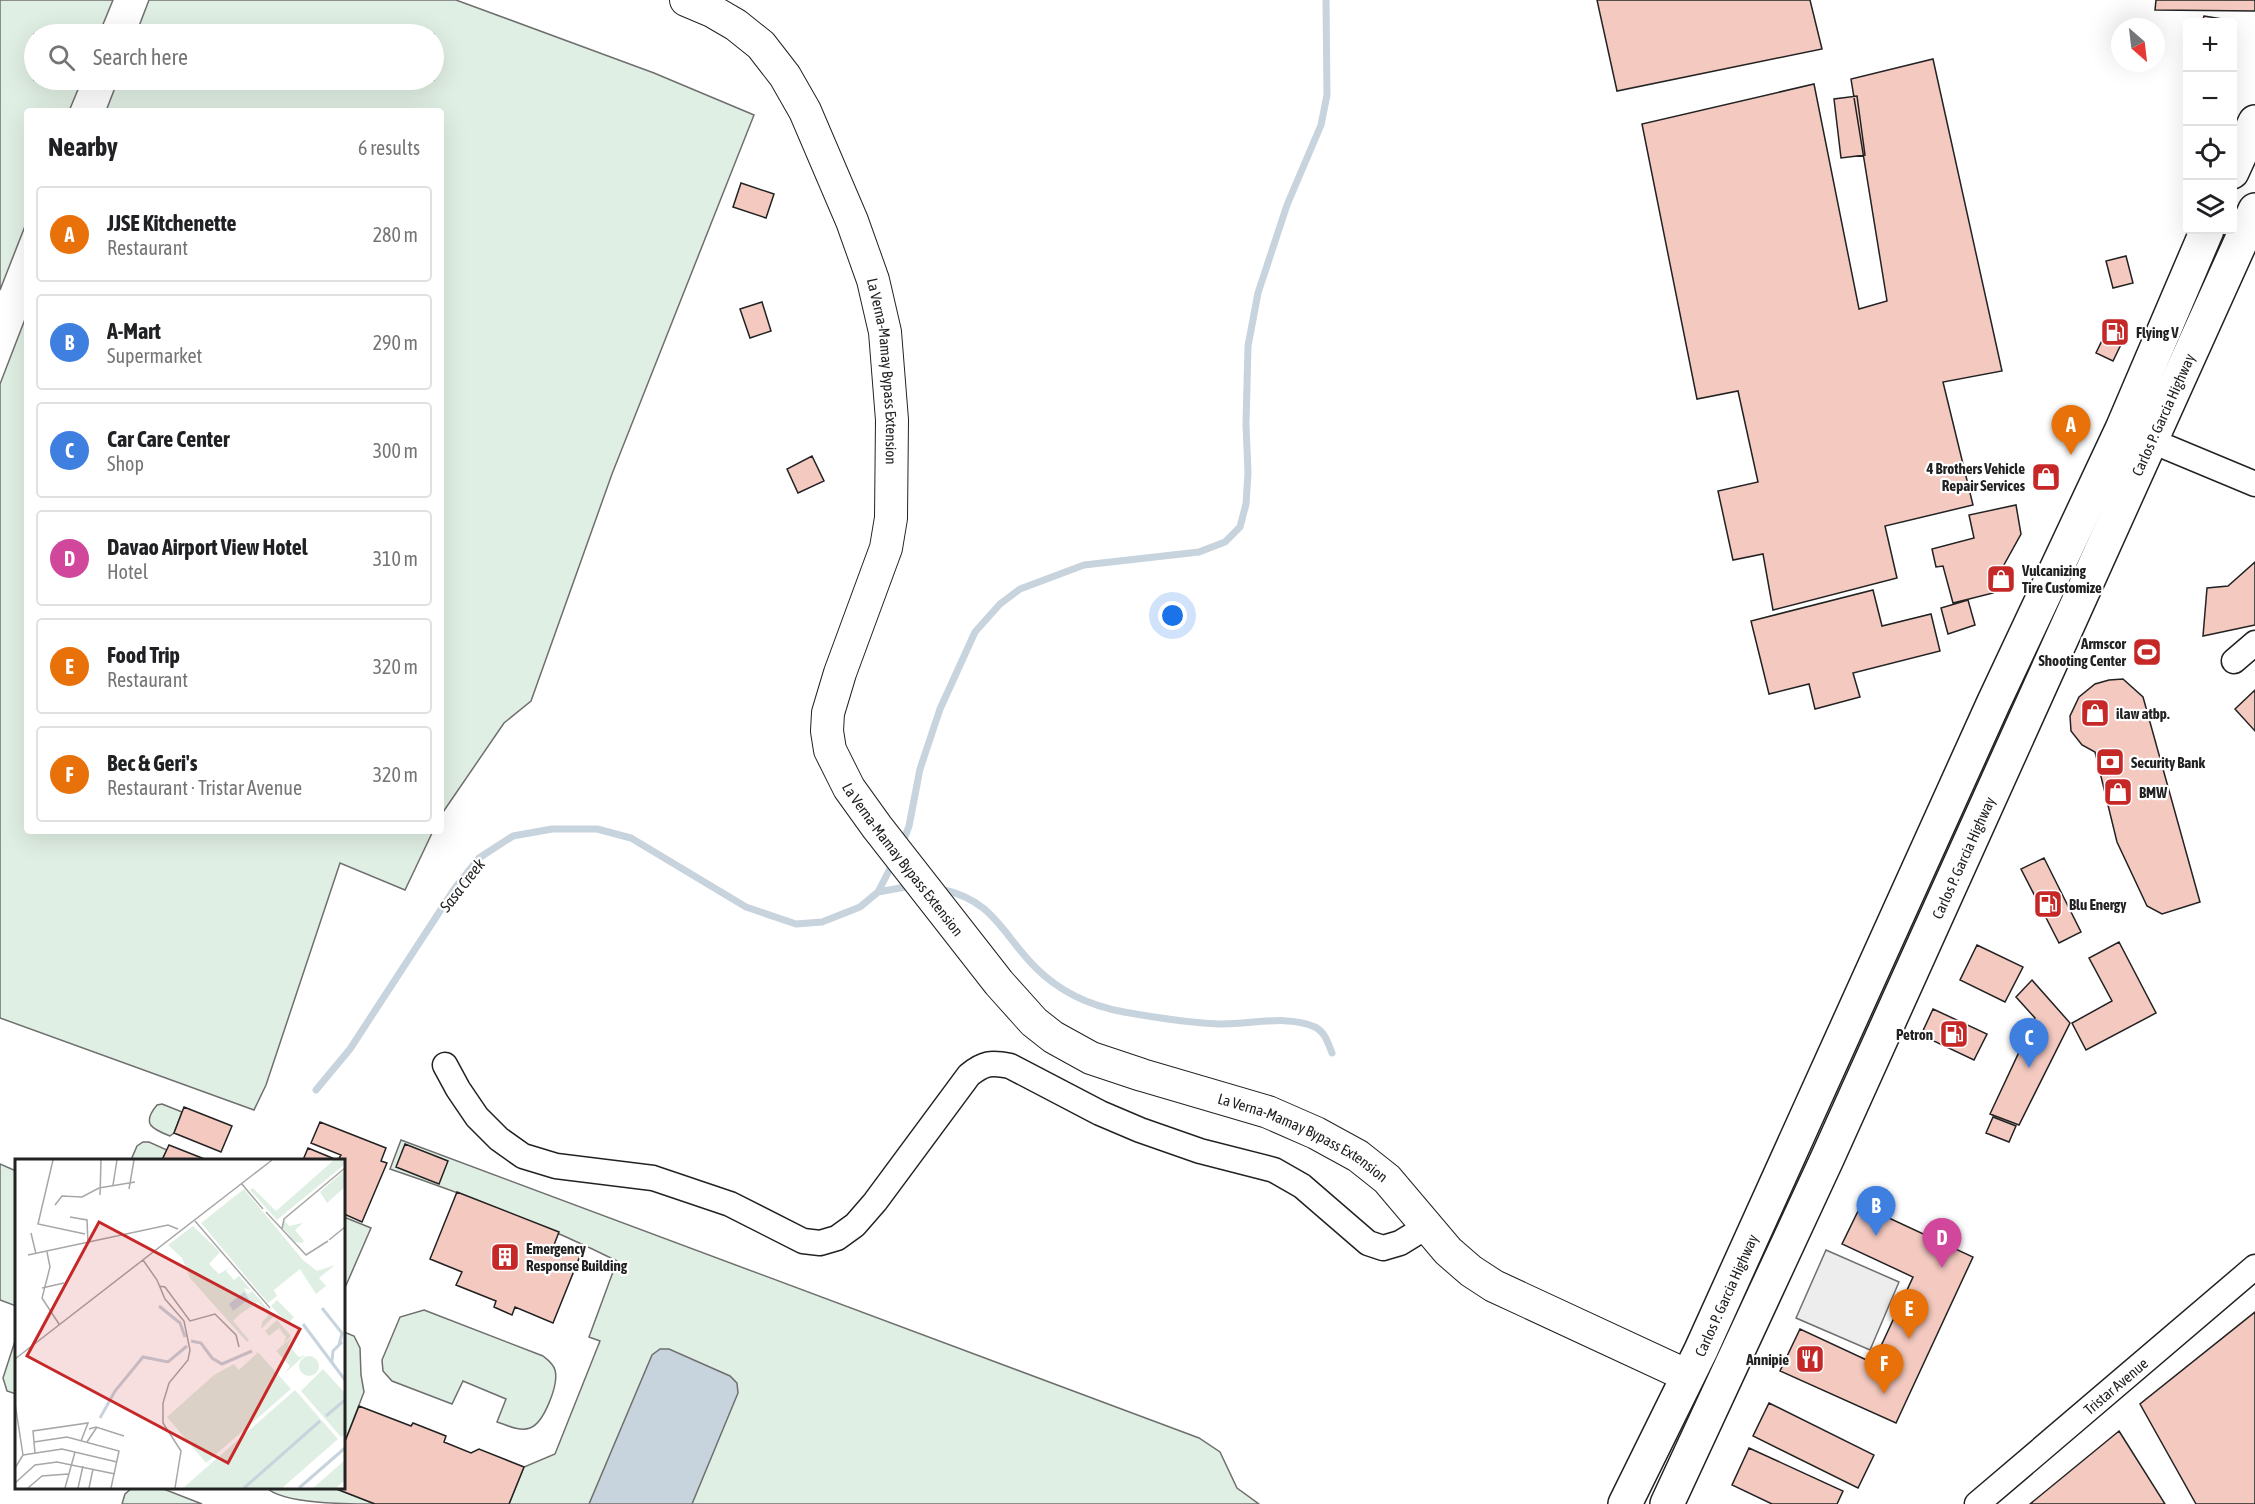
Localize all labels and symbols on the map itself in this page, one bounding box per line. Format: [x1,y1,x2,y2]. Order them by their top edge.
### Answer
north arrow [2111,18,2165,72]
street label: La Verna-Mamay Bypass Extension [864,276,901,465]
fuel station icon: Flying V [2099,316,2131,348]
place label: Flying V [2136,324,2179,341]
street label: Carlos P. Garcia Highway [2128,351,2198,478]
pin: A [2052,406,2090,455]
place label: 4 Brothers Vehicle Repair Services [1926,460,2026,494]
shop icon: 4 Brothers Vehicle Repair Services [2030,461,2062,493]
place label: Vulcanizing Tire Customize [2021,562,2102,596]
shop icon: Vulcanizing Tire Customize [1985,563,2017,595]
your location [1158,601,1187,630]
place label: Armscor Shooting Center [2039,635,2127,669]
sports icon: Armscor Shooting Center [2131,636,2163,668]
shop icon: ilaw atbp. [2079,697,2111,729]
place label: ilaw atbp. [2116,705,2170,722]
bank icon: Security Bank [2094,746,2126,778]
place label: Security Bank [2131,754,2206,771]
shop icon: BMW [2102,776,2134,808]
street label: La Verna-Mamay Bypass Extension [839,780,967,939]
place label: BMW [2139,784,2167,801]
street label: Carlos P. Garcia Highway [1928,794,1998,921]
water label: Sasa Creek [435,854,489,916]
fuel station icon: Blu Energy [2032,888,2064,920]
place label: Blu Energy [2069,896,2127,913]
fuel station icon: Petron [1938,1018,1970,1050]
pin: C [2010,1018,2048,1068]
place label: Petron [1896,1026,1933,1043]
street label: La Verna-Mamay Bypass Extension [1216,1089,1392,1185]
inset map [15,1159,345,1489]
pin: B [1856,1186,1896,1236]
pin: D [1922,1218,1962,1268]
street label: Carlos P. Garcia Highway [1691,1231,1761,1359]
place label: Emergency Response Building [526,1240,628,1274]
building icon: Emergency Response Building [489,1241,521,1273]
pin: E [1890,1290,1928,1339]
restaurant icon: Annipie [1794,1343,1826,1375]
pin: F [1864,1344,1904,1394]
place label: Annipie [1745,1351,1789,1368]
street label: Tristar Avenue [2080,1354,2151,1418]

